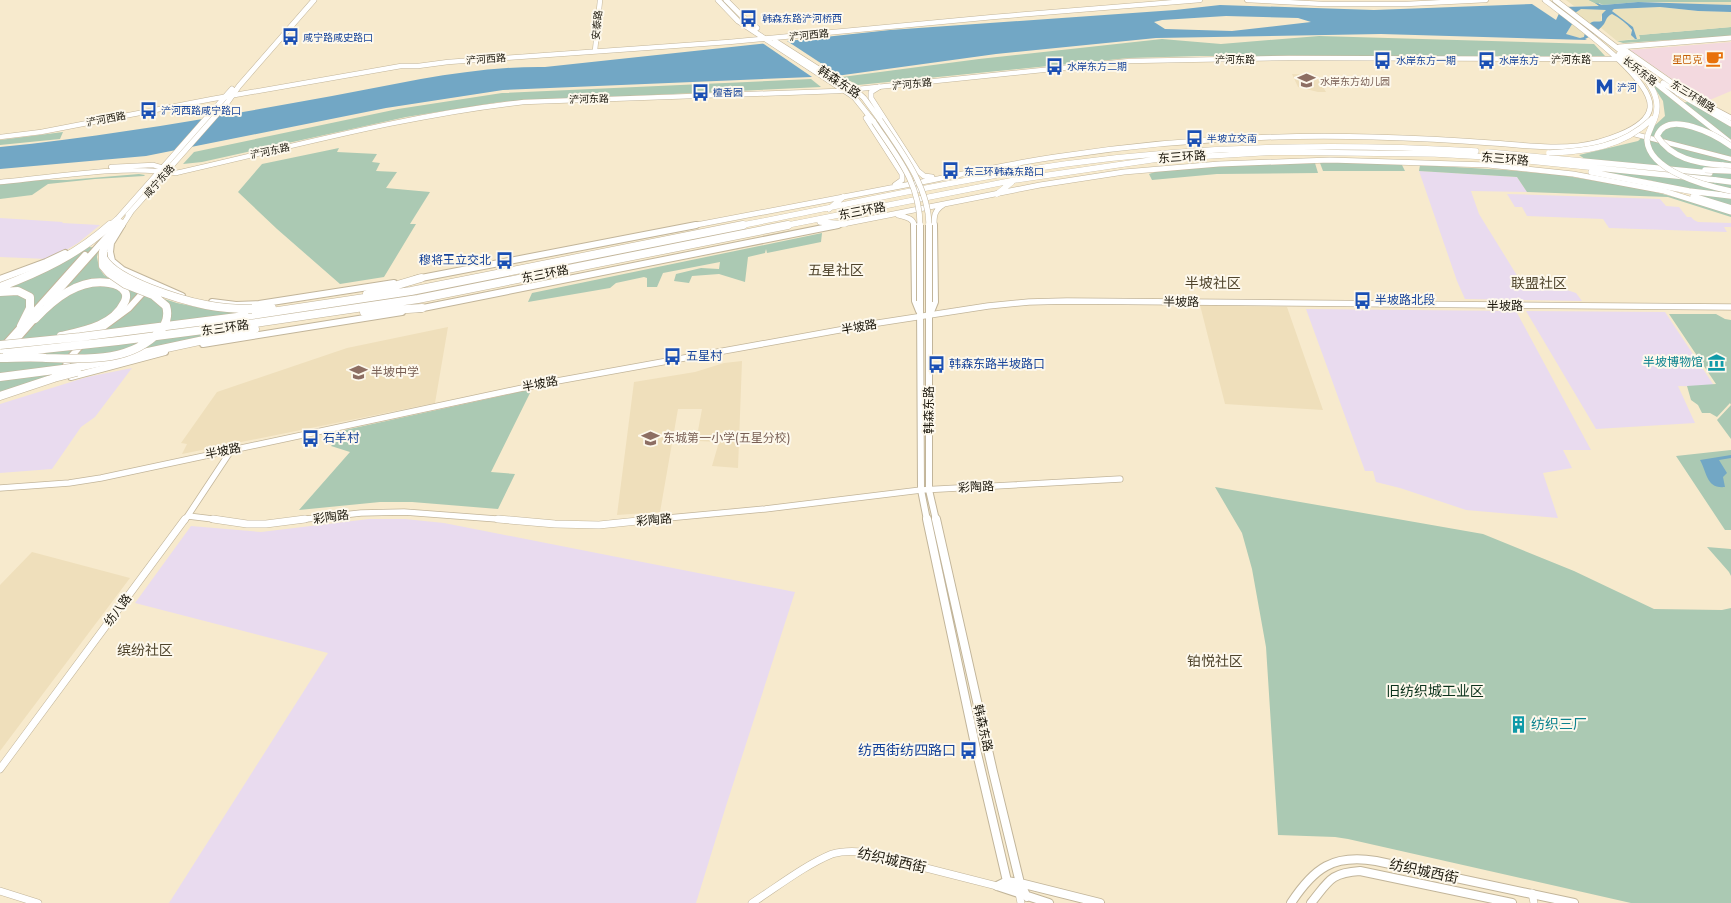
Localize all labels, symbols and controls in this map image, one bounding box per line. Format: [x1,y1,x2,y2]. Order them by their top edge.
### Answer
bus stop icon: 韩森东路浐河桥西 [739,8,759,28]
street label: 安泰路 [588,9,606,41]
place label: 韩森东路浐河桥西 [762,11,842,26]
street label: 浐河西路 [788,25,830,45]
bus stop icon: 咸宁路咸史路口 [280,27,300,47]
place label: 咸宁路咸史路口 [303,30,373,45]
cafe icon: 星巴克 [1705,49,1725,69]
street label: 浐河西路 [466,50,506,68]
bus stop icon: 水岸东方一期 [1373,50,1393,70]
bus stop icon: 水岸东方 [1476,50,1496,70]
street label: 浐河东路 [1215,52,1255,67]
street label: 浐河东路 [1551,52,1591,67]
place label: 星巴克 [1672,52,1702,67]
place label: 水岸东方一期 [1396,53,1456,68]
place label: 水岸东方 [1499,53,1539,68]
street label: 长乐东路 [1620,53,1660,89]
bus stop icon: 水岸东方二期 [1044,56,1064,76]
place label: 水岸东方二期 [1067,59,1127,74]
street label: 韩森东路 [814,61,864,103]
school or university icon: 水岸东方幼儿园 [1297,71,1317,91]
street label: 浐河东路 [891,74,933,94]
place label: 水岸东方幼儿园 [1320,74,1390,89]
street label: 东三环辅路 [1668,76,1718,116]
metro station icon: 浐河 [1594,77,1614,97]
place label: 浐河 [1617,80,1637,95]
bus stop icon: 檀香园 [690,82,710,102]
place label: 檀香园 [713,85,743,100]
street label: 浐河东路 [569,91,609,107]
bus stop icon: 浐河西路咸宁路口 [138,100,158,120]
place label: 浐河西路咸宁路口 [161,103,241,118]
street label: 浐河西路 [85,108,127,130]
bus stop icon: 半坡立交南 [1184,128,1204,148]
place label: 半坡立交南 [1207,131,1257,146]
street label: 浐河东路 [249,140,291,162]
street label: 东三环路 [1157,146,1207,168]
street label: 东三环路 [1480,148,1530,170]
street label: 咸宁东路 [140,161,178,201]
bus stop icon: 东三环韩森东路口 [941,161,961,181]
place label: 东三环韩森东路口 [964,164,1044,179]
street label: 东三环路 [837,198,887,224]
bus stop icon: 穆将王立交北 [494,250,514,270]
place label: 穆将王立交北 [419,251,491,269]
district label: 五星社区 [808,260,864,280]
street label: 东三环路 [520,261,570,287]
district label: 半坡社区 [1185,273,1241,293]
district label: 联盟社区 [1511,273,1567,293]
bus stop icon: 半坡路北段 [1352,290,1372,310]
place label: 半坡路北段 [1375,291,1435,309]
street label: 半坡路 [1163,293,1199,311]
street label: 半坡路 [1487,297,1523,315]
street label: 半坡路 [840,315,878,339]
street label: 东三环路 [200,316,250,340]
bus stop icon: 五星村 [663,346,683,366]
place label: 五星村 [686,347,723,365]
museum icon: 半坡博物馆 [1706,352,1726,372]
place label: 半坡博物馆 [1643,353,1703,371]
bus stop icon: 韩森东路半坡路口 [926,354,946,374]
place label: 韩森东路半坡路口 [949,355,1045,373]
school or university icon: 半坡中学 [348,362,368,382]
place label: 半坡中学 [371,363,419,381]
street label: 半坡路 [521,372,559,396]
street label: 韩森东路 [920,386,938,434]
bus stop icon: 石羊村 [300,428,320,448]
school or university icon: 东城第一小学(五星分校) [640,428,660,448]
place label: 石羊村 [323,429,360,447]
place label: 东城第一小学(五星分校) [663,429,790,447]
street label: 半坡路 [204,438,242,464]
street label: 彩陶路 [958,477,994,497]
street label: 彩陶路 [312,506,350,528]
street label: 彩陶路 [635,509,673,531]
street label: 纺八路 [100,590,136,630]
district label: 缤纷社区 [117,640,173,660]
district label: 铂悦社区 [1187,651,1243,671]
park label: 旧纺织城工业区 [1386,681,1484,701]
street label: 韩森东路 [969,703,997,753]
building icon: 纺织三厂 [1508,714,1528,734]
place label: 纺织三厂 [1531,714,1587,734]
place label: 纺西街纺四路口 [858,740,956,760]
bus stop icon: 纺西街纺四路口 [959,740,979,760]
street label: 纺织城西街 [856,842,928,878]
street label: 纺织城西街 [1388,854,1460,888]

